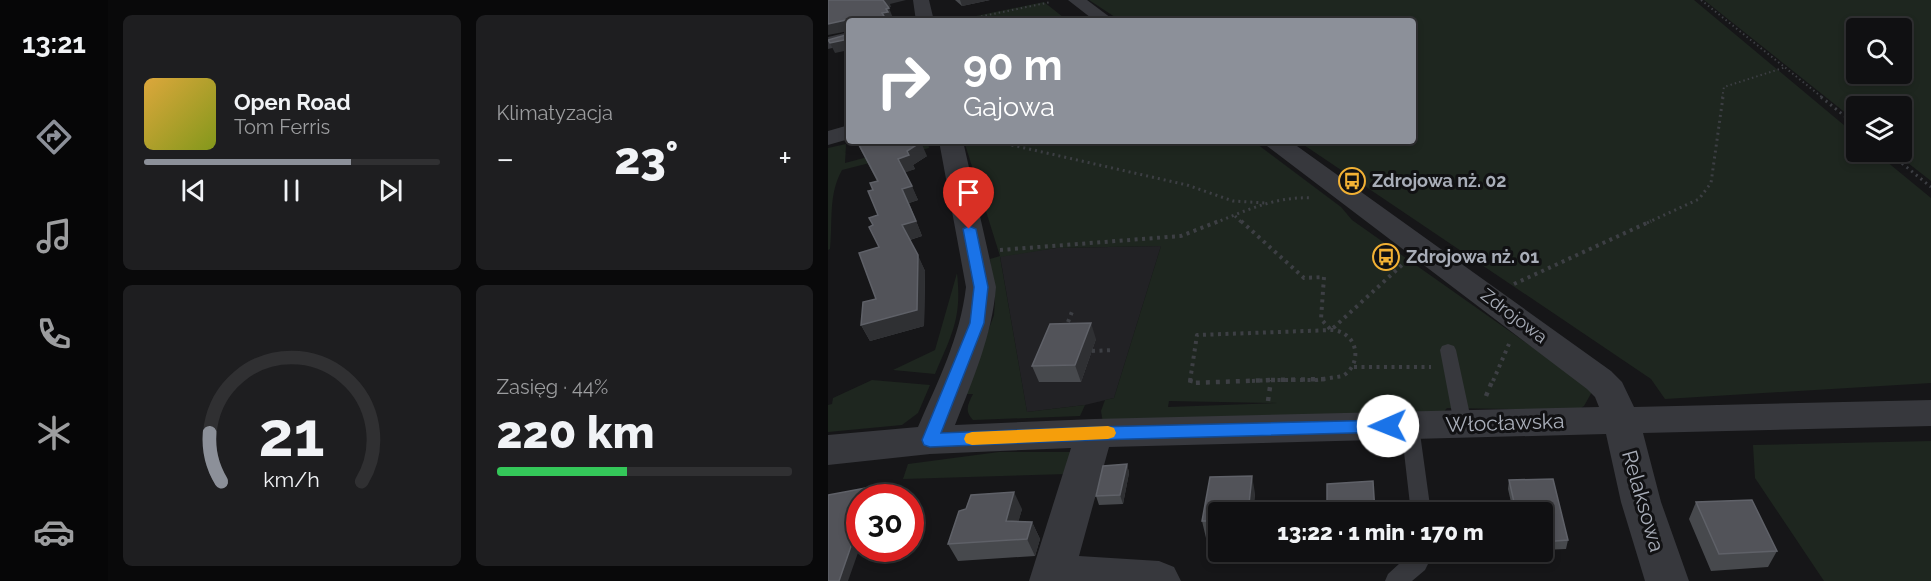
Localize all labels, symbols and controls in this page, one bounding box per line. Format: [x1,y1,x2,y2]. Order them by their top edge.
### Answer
map controls [1846,18,1912,162]
button: search [1846,18,1912,84]
text: 13:21 [22,28,86,59]
text: 90 m [963,41,1063,90]
icon: right [864,42,942,120]
text: Open Road [234,89,351,115]
text: Gajowa [963,91,1055,122]
button: layers [1846,96,1912,162]
text: Klimatyzacja [497,101,613,125]
text: Tom Ferris [234,115,330,139]
icon: directions [33,116,75,158]
text: 23° [614,132,678,185]
text: − [497,139,514,178]
text: + [778,139,792,178]
bus stop icon: Zdrojowa nż. 02 [1337,166,1367,196]
pin [943,167,994,229]
place label: Zdrojowa nż. 02 [1372,170,1507,191]
icon: previous [177,174,210,207]
icon: pause [275,174,308,207]
icon: next [374,174,407,207]
icon: arrive [952,176,985,209]
icon: music [33,215,75,257]
bus stop icon: Zdrojowa nż. 01 [1371,242,1401,272]
place label: Zdrojowa nż. 01 [1406,246,1539,267]
street label: Zdrojowa [1477,284,1552,347]
icon: phone [33,313,75,355]
text: Zasięg · 44% [497,375,608,399]
position arrow [1356,394,1420,458]
text: 21 [259,397,325,471]
text: 220 km [497,406,655,459]
street label: Włocławska [1445,408,1565,437]
icon: climate [33,412,75,454]
street label: Relaksowa [1617,447,1670,555]
text: km/h [263,468,320,493]
speed limit sign: 30 [846,484,924,562]
icon: car [33,511,75,553]
text: 13:22 · 1 min · 170 m [1277,519,1484,545]

